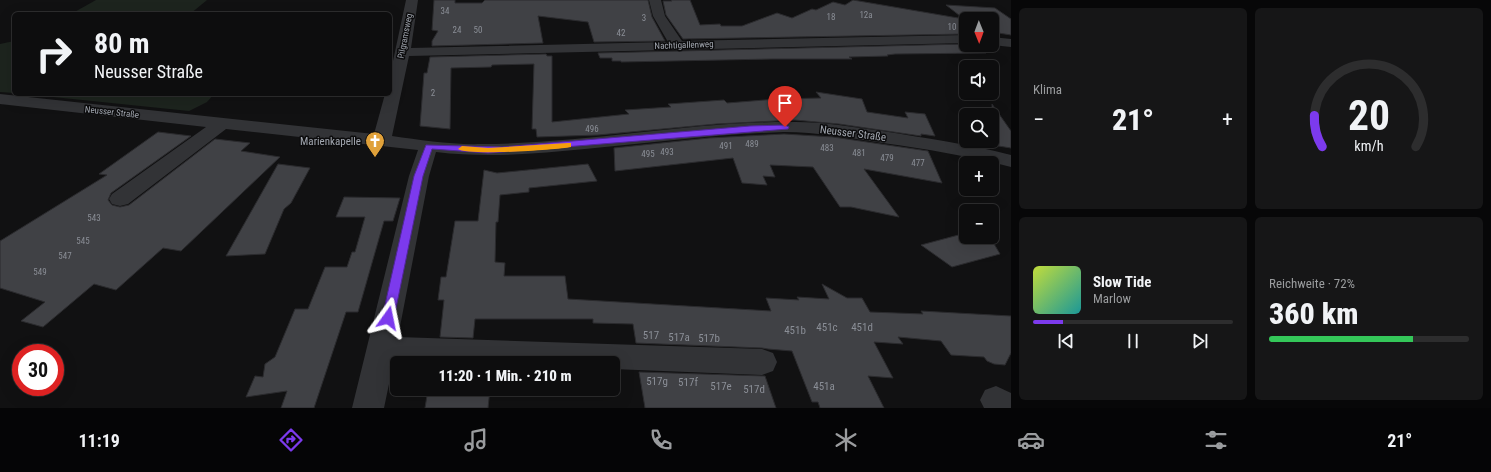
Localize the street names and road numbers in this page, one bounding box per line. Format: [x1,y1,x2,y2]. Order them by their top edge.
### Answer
street label: Pilgramsweg [396,13,414,59]
street label: Nachtigallenweg [654,39,714,51]
street label: Neusser Straße [84,104,140,120]
street label: Neusser Straße [819,123,887,144]

